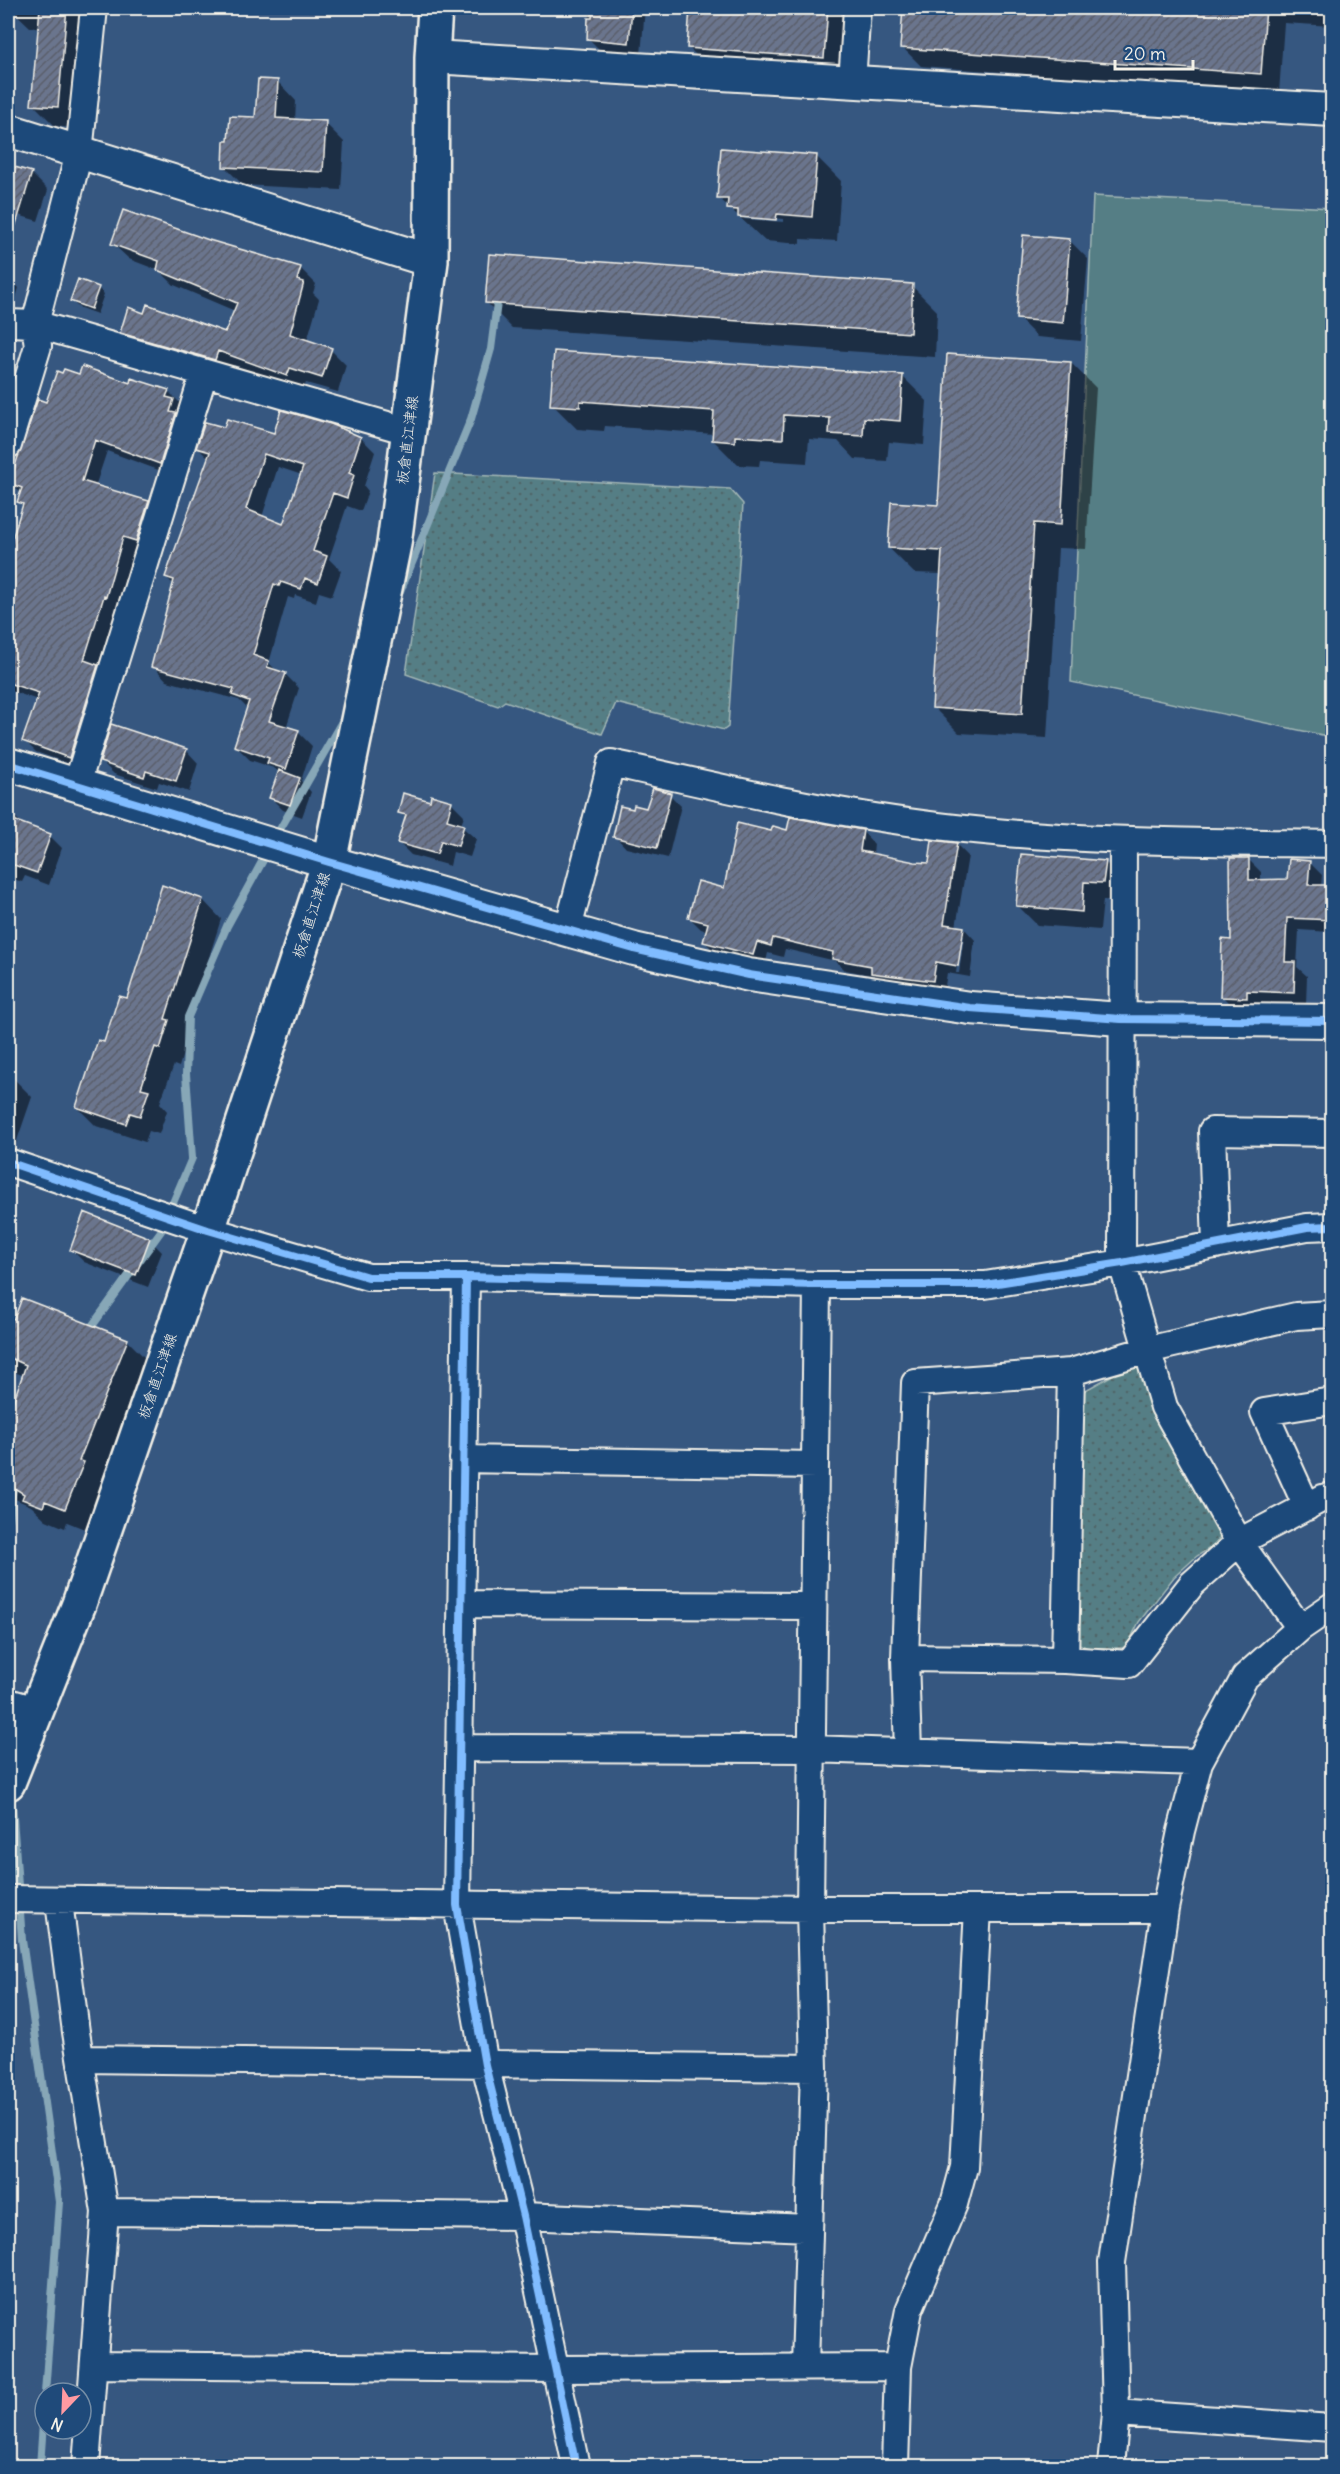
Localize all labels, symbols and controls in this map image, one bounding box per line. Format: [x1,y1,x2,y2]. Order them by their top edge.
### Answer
scale bar [1115,33,1193,71]
text: 20 m [1124,42,1166,65]
street label: 板倉直江津線 [392,394,422,486]
street label: 板倉直江津線 [288,869,334,961]
street label: 板倉直江津線 [133,1330,181,1422]
north arrow [33,2381,93,2441]
text: N [48,2413,66,2436]

